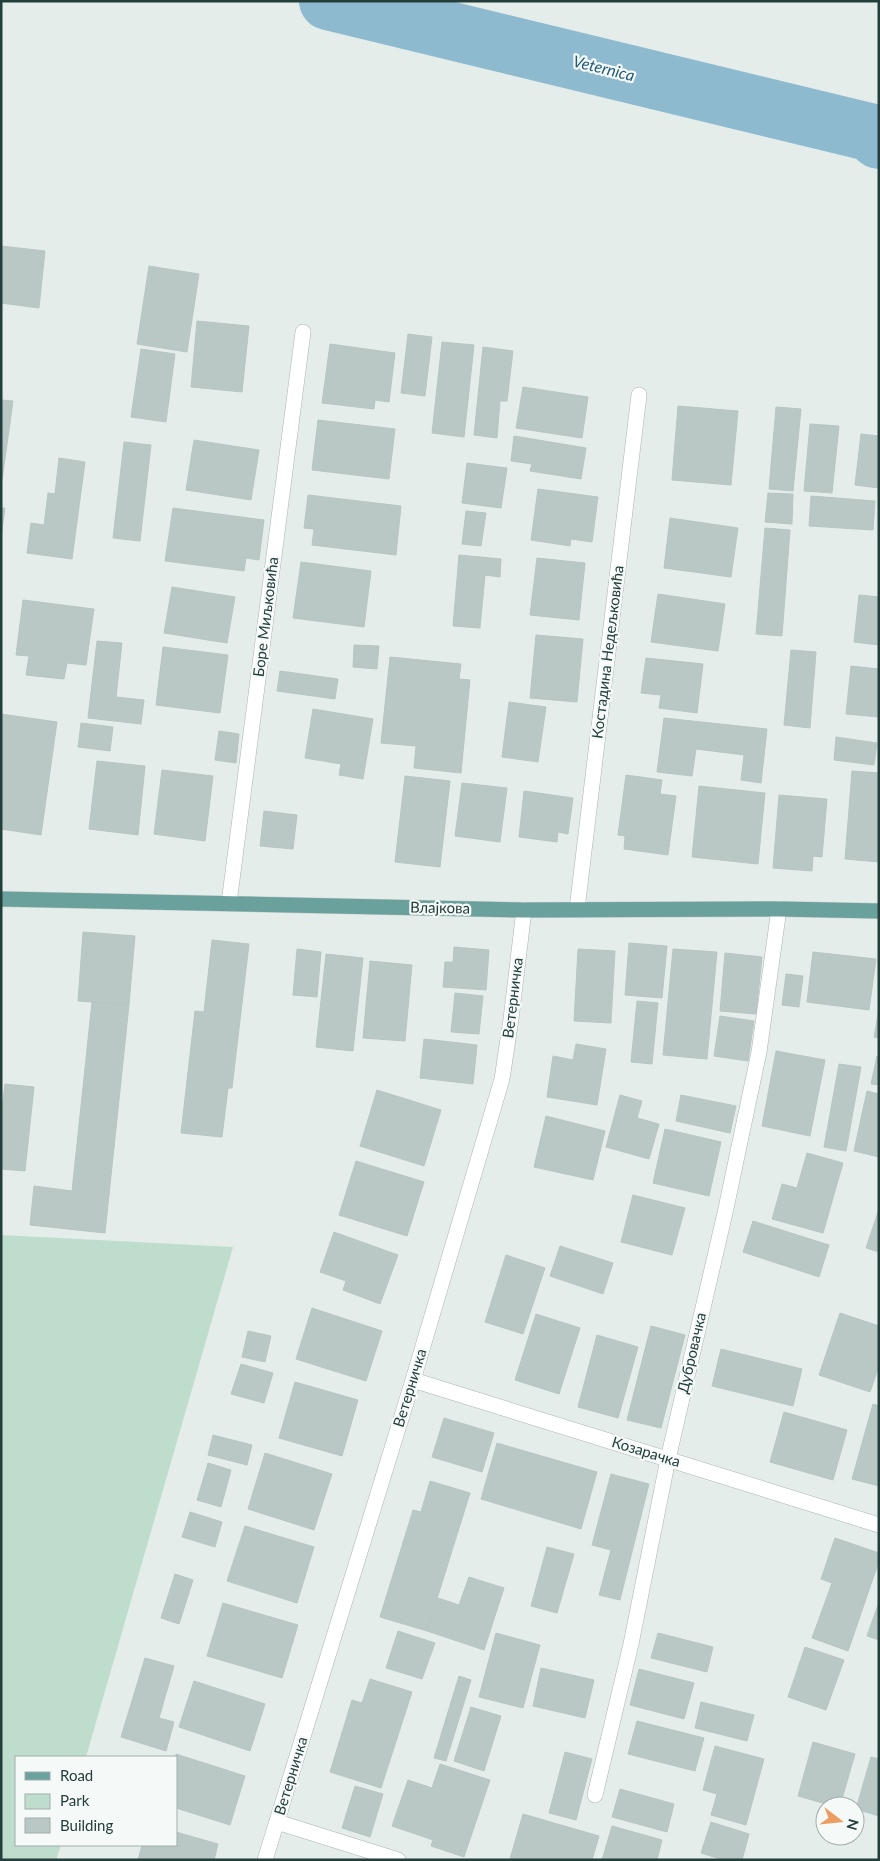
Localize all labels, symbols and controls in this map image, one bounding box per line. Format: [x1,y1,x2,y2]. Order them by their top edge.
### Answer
water label: Veternica [571,51,637,84]
street label: Боре Миљковића [249,556,281,678]
street label: Костадина Недељковића [587,564,627,739]
street label: Влајкова [410,897,470,917]
street label: Ветерничка [498,957,526,1039]
street label: Дубровачка [673,1311,709,1395]
street label: Ветерничка [389,1346,429,1429]
street label: Козарачка [610,1432,683,1470]
street label: Ветерничка [270,1734,310,1817]
legend [15,1756,178,1846]
text: Road [60,1766,93,1784]
text: Park [60,1791,90,1809]
north arrow [815,1796,865,1846]
text: Building [60,1816,113,1834]
text: N [843,1817,863,1832]

